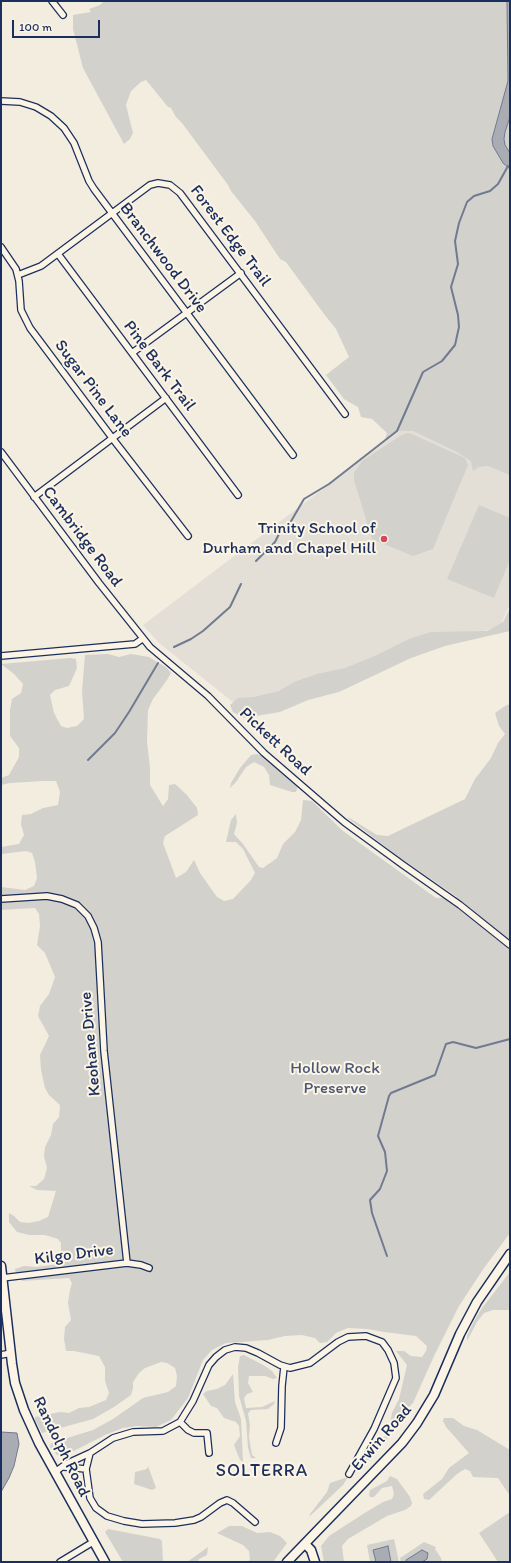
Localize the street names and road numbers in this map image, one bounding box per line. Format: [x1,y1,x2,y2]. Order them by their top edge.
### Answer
street label: Forest Edge Trail [185,181,275,291]
street label: Branchwood Drive [115,199,211,317]
street label: Pine Bark Trail [118,317,200,415]
street label: Sugar Pine Lane [50,336,136,442]
street label: Cambridge Road [38,483,126,591]
street label: Pickett Road [235,703,315,781]
street label: Keohane Drive [76,991,106,1097]
street label: Kilgo Drive [33,1240,115,1270]
street label: Randolph Road [28,1393,94,1501]
street label: Erwin Road [347,1400,417,1476]

